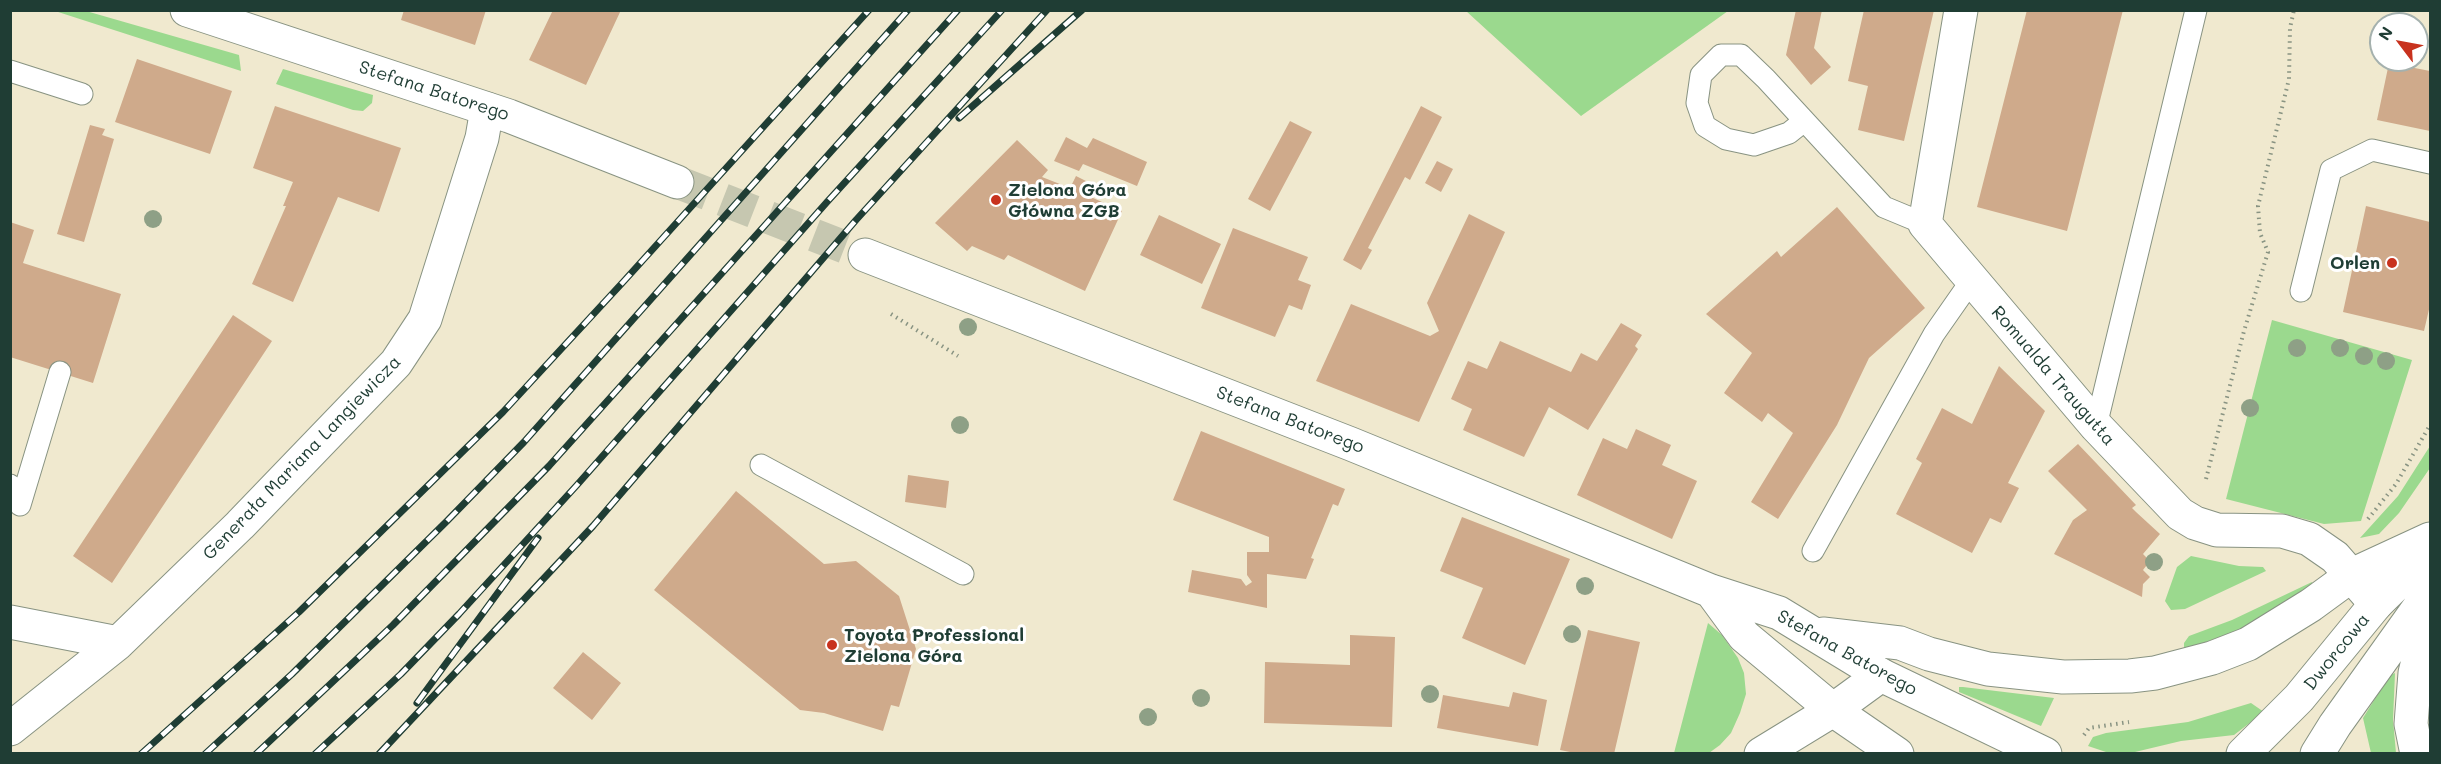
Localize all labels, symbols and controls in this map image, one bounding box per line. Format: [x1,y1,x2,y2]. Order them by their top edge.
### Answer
north arrow [2369,12,2429,72]
text: N [2373,23,2397,44]
street label: Stefana Batorego [356,57,512,125]
place label: Zielona Góra Główna ZGB [1008,179,1126,222]
marker: Zielona Góra Główna ZGB [989,193,1003,207]
place label: Orlen [2330,252,2380,274]
marker: Orlen [2385,256,2399,270]
street label: Romualda Traugutta [1986,302,2120,450]
street label: Generała Mariana Langiewicza [198,351,406,565]
street label: Stefana Batorego [1213,382,1367,458]
street label: Stefana Batorego [1773,606,1921,700]
street label: Dworcowa [2300,609,2374,695]
place label: Toyota Professional Zielona Góra [844,624,1024,666]
marker: Toyota Professional Zielona Góra [825,638,839,652]

